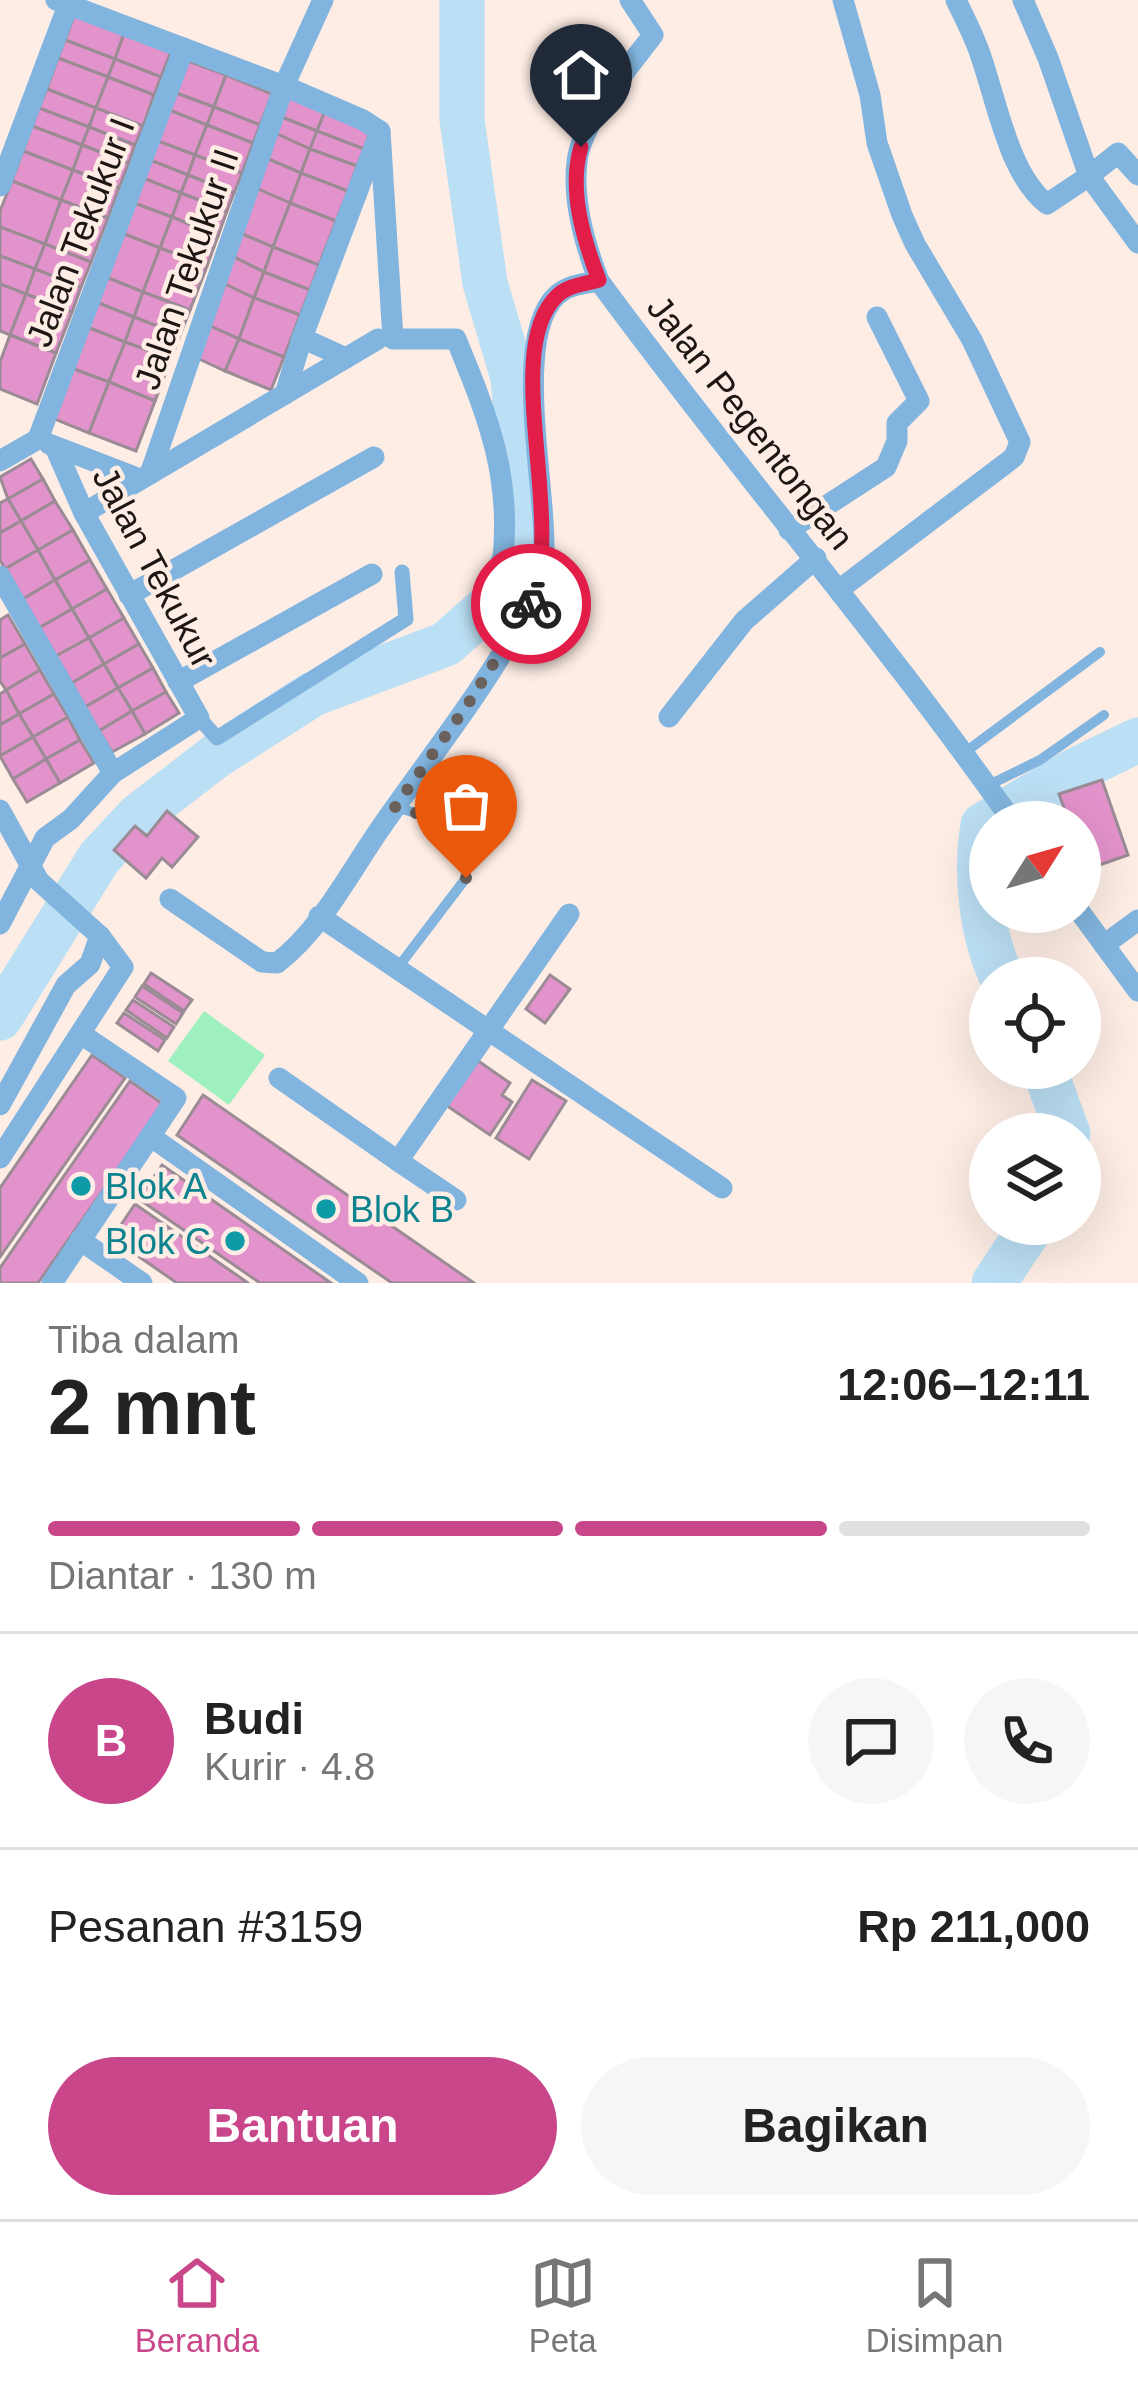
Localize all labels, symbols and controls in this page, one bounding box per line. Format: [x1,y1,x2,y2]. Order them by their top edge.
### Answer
pin [530,24,632,147]
icon: home [548,42,614,108]
street label: Jalan Tekukur I [18,112,143,352]
street label: Jalan Tekukur II [126,144,247,395]
street label: Jalan Pegentongan [639,287,862,557]
street label: Jalan Tekukur [84,460,225,675]
courier [471,544,591,664]
icon: bike [498,571,564,637]
pin [415,755,517,878]
icon: bag [433,773,499,839]
north arrow [969,801,1101,933]
map controls [969,801,1101,1245]
button: locate [969,957,1101,1089]
button: layers [969,1113,1101,1245]
place label: Blok A [105,1166,207,1207]
marker: Blok A [68,1173,94,1199]
place label: Blok B [350,1189,454,1230]
marker: Blok B [313,1196,339,1222]
place label: Blok C [105,1221,211,1262]
marker: Blok C [222,1228,248,1254]
text: Tiba dalam [48,1318,239,1361]
text: 12:06–12:11 [837,1359,1090,1410]
text: 2 mnt [48,1363,256,1451]
text: Diantar · 130 m [48,1554,317,1597]
button: chat [808,1678,934,1804]
button: phone [964,1678,1090,1804]
text: Budi [204,1693,304,1744]
text: B [95,1715,127,1766]
text: Kurir · 4.8 [204,1745,375,1788]
text: Pesanan #3159 [48,1901,363,1952]
text: Rp 211,000 [857,1901,1090,1952]
button: Bantuan [48,2057,557,2195]
button: Bagikan [581,2057,1090,2195]
tab: Beranda [135,2250,259,2360]
tab: Peta [529,2250,597,2360]
tab: Disimpan [866,2250,1003,2360]

